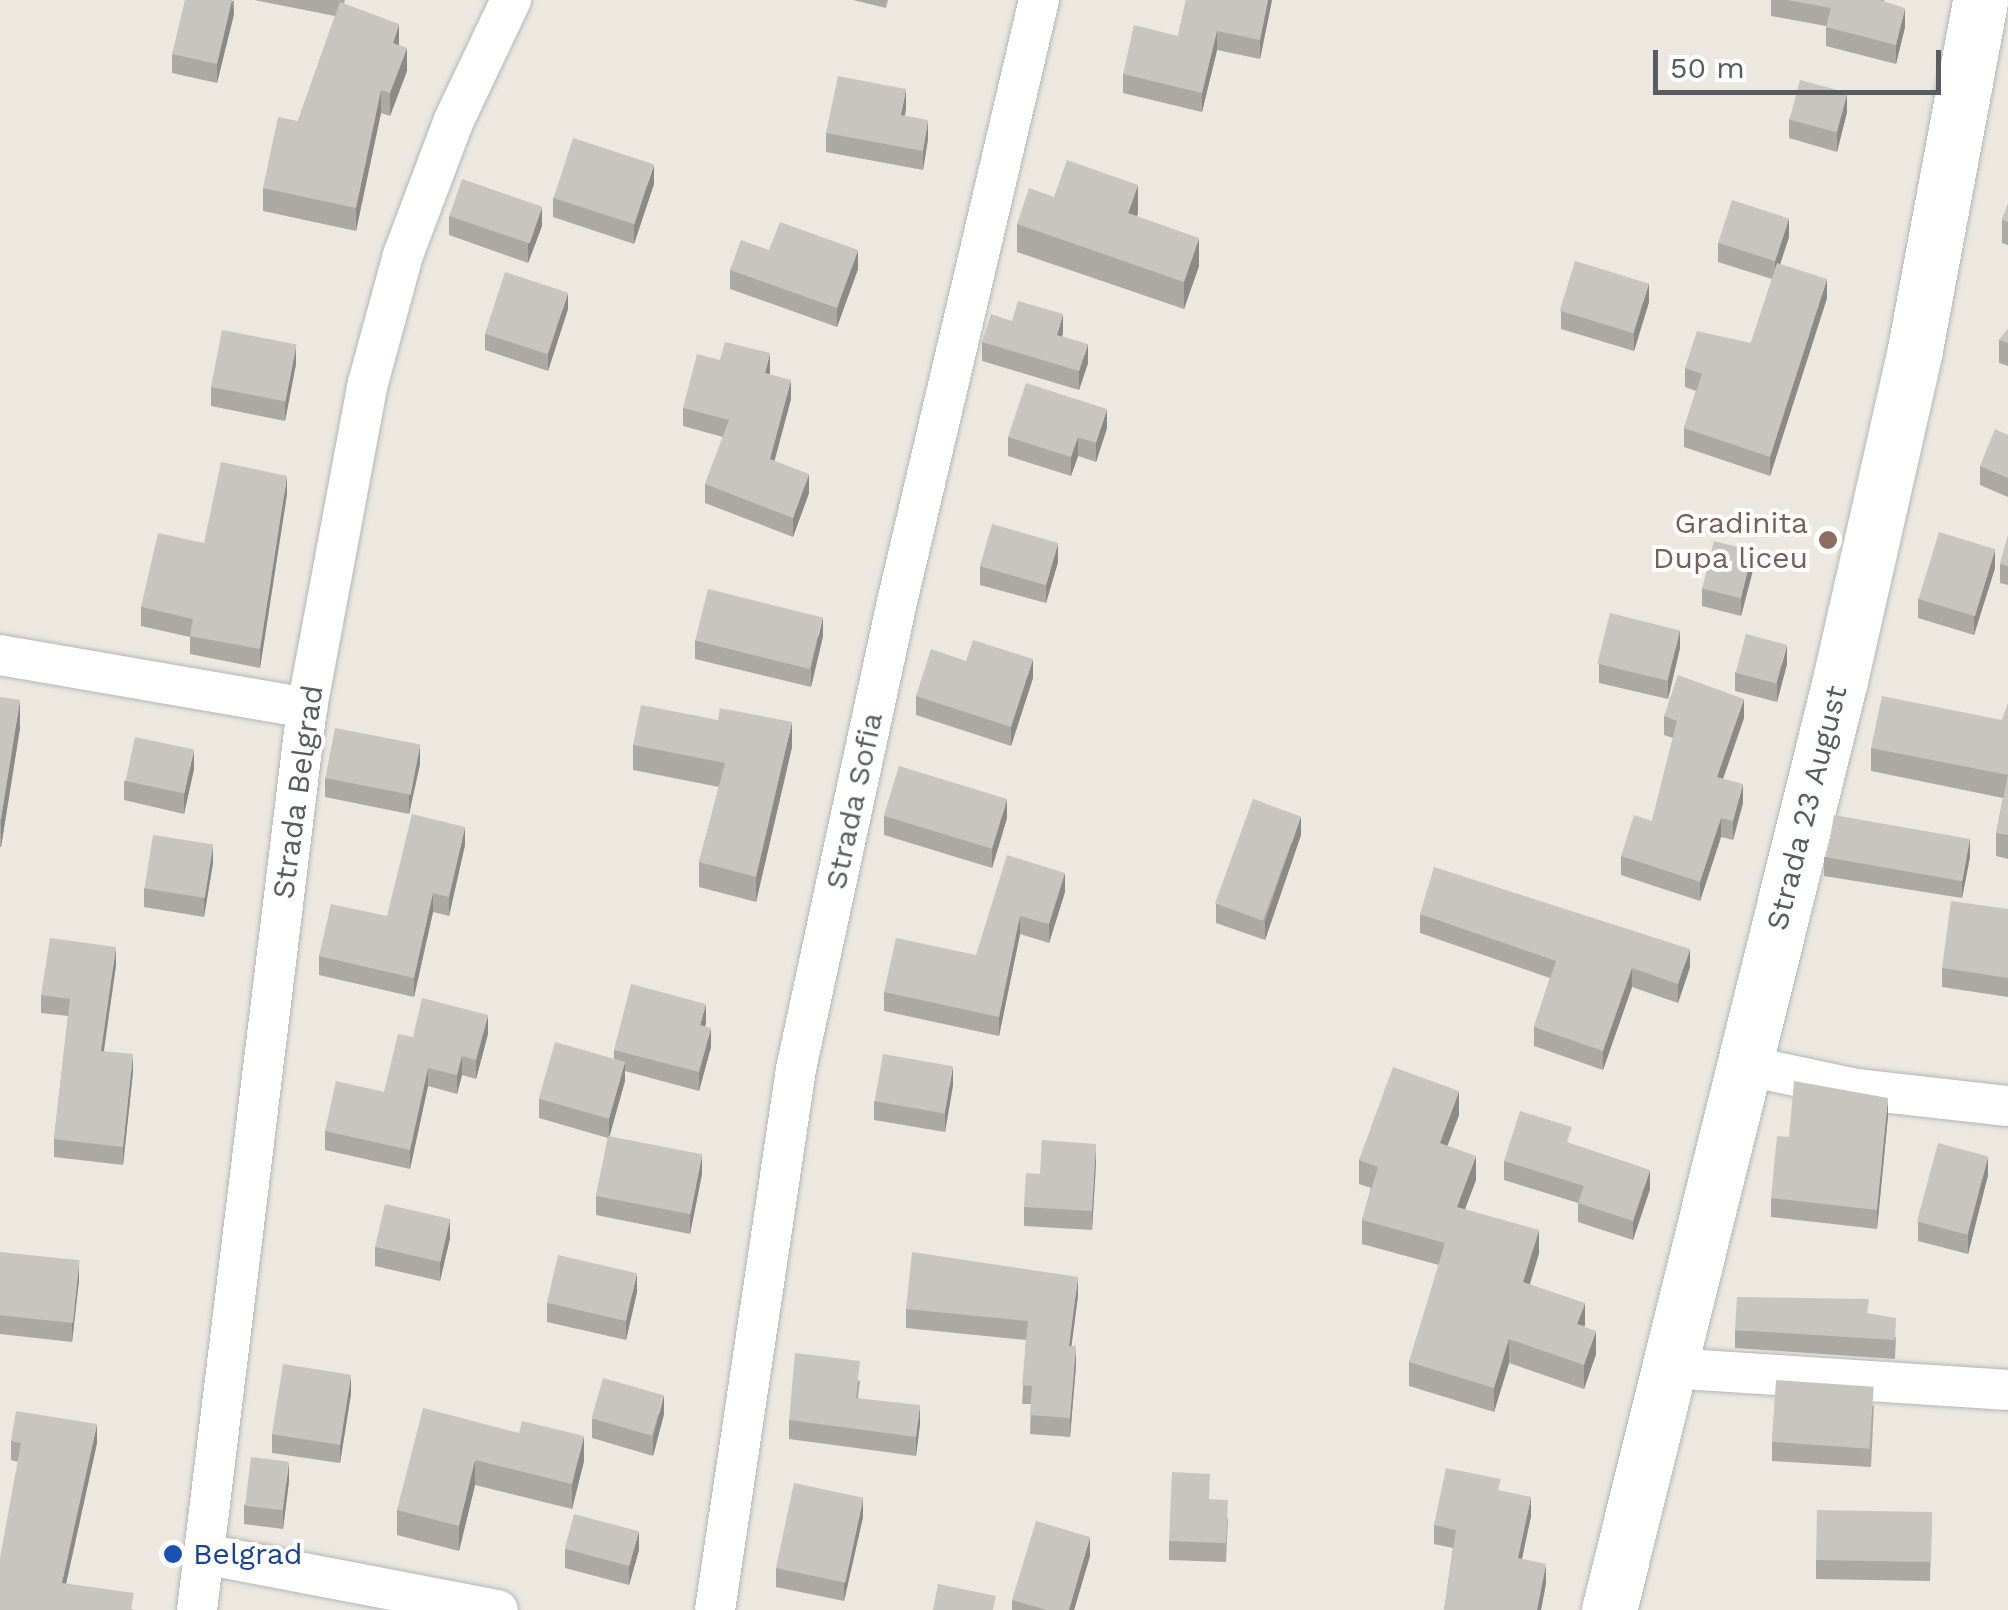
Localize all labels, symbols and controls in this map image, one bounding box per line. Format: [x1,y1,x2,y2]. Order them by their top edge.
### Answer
scale bar [1658,30,1946,92]
text: 50 m [1670,50,1745,85]
place label: Gradinita Dupa liceu [1652,505,1808,576]
marker: Gradinita Dupa liceu [1817,529,1839,551]
street label: Strada 23 August [1759,681,1855,935]
street label: Strada Belgrad [265,682,331,902]
street label: Strada Sofia [818,709,890,893]
place label: Belgrad [193,1536,303,1572]
marker: Belgrad [162,1543,184,1565]

